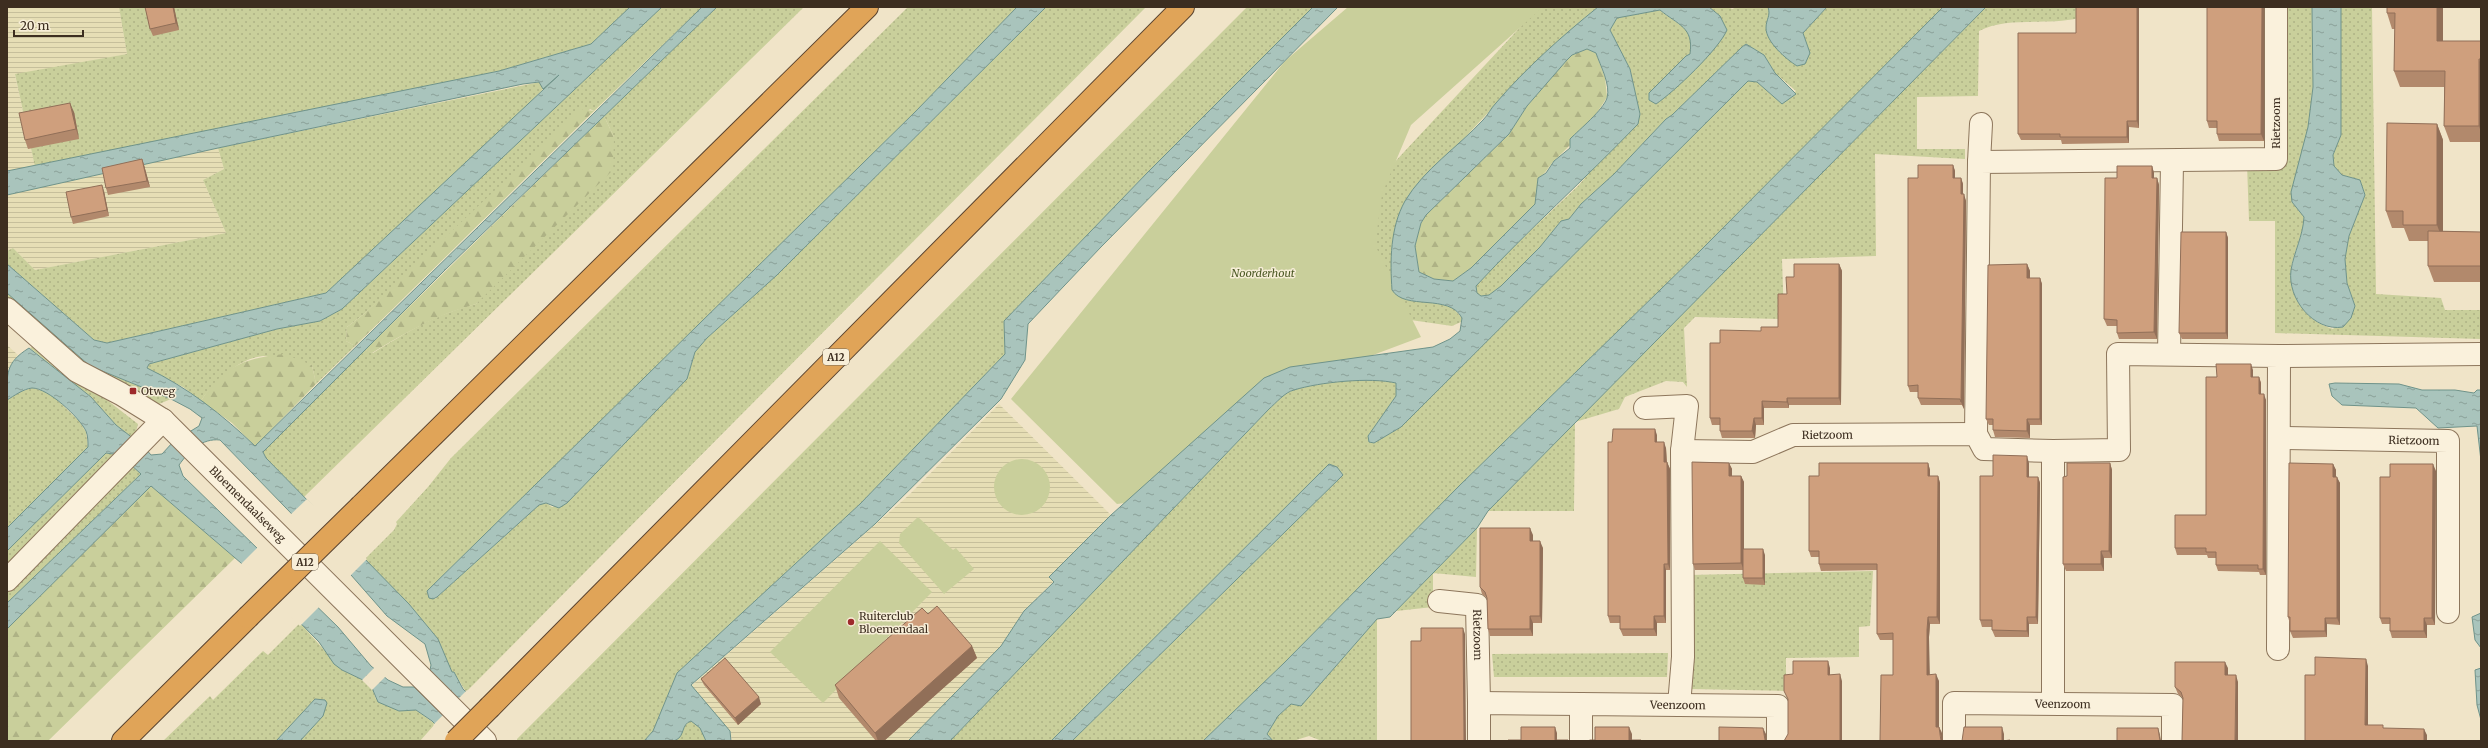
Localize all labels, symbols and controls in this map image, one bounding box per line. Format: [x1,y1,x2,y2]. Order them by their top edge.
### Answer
scale bar [14,12,83,38]
text: 20 m [20,18,49,33]
street label: Rietzoom [2269,97,2283,149]
park label: Noorderhout [1231,266,1295,280]
road number: A12 [823,349,849,365]
place label: Otweg [141,384,176,398]
marker: Otweg [128,386,138,396]
street label: Rietzoom [1802,428,1853,442]
street label: Rietzoom [2388,433,2440,448]
street label: Bloemendaalseweg [206,463,289,546]
road number: A12 [292,554,318,570]
place label: Ruiterclub Bloemendaal [859,609,929,636]
street label: Rietzoom [1470,609,1485,661]
marker: Ruiterclub Bloemendaal [846,617,856,627]
street label: Veenzoom [2034,697,2091,711]
street label: Veenzoom [1649,698,1706,712]

